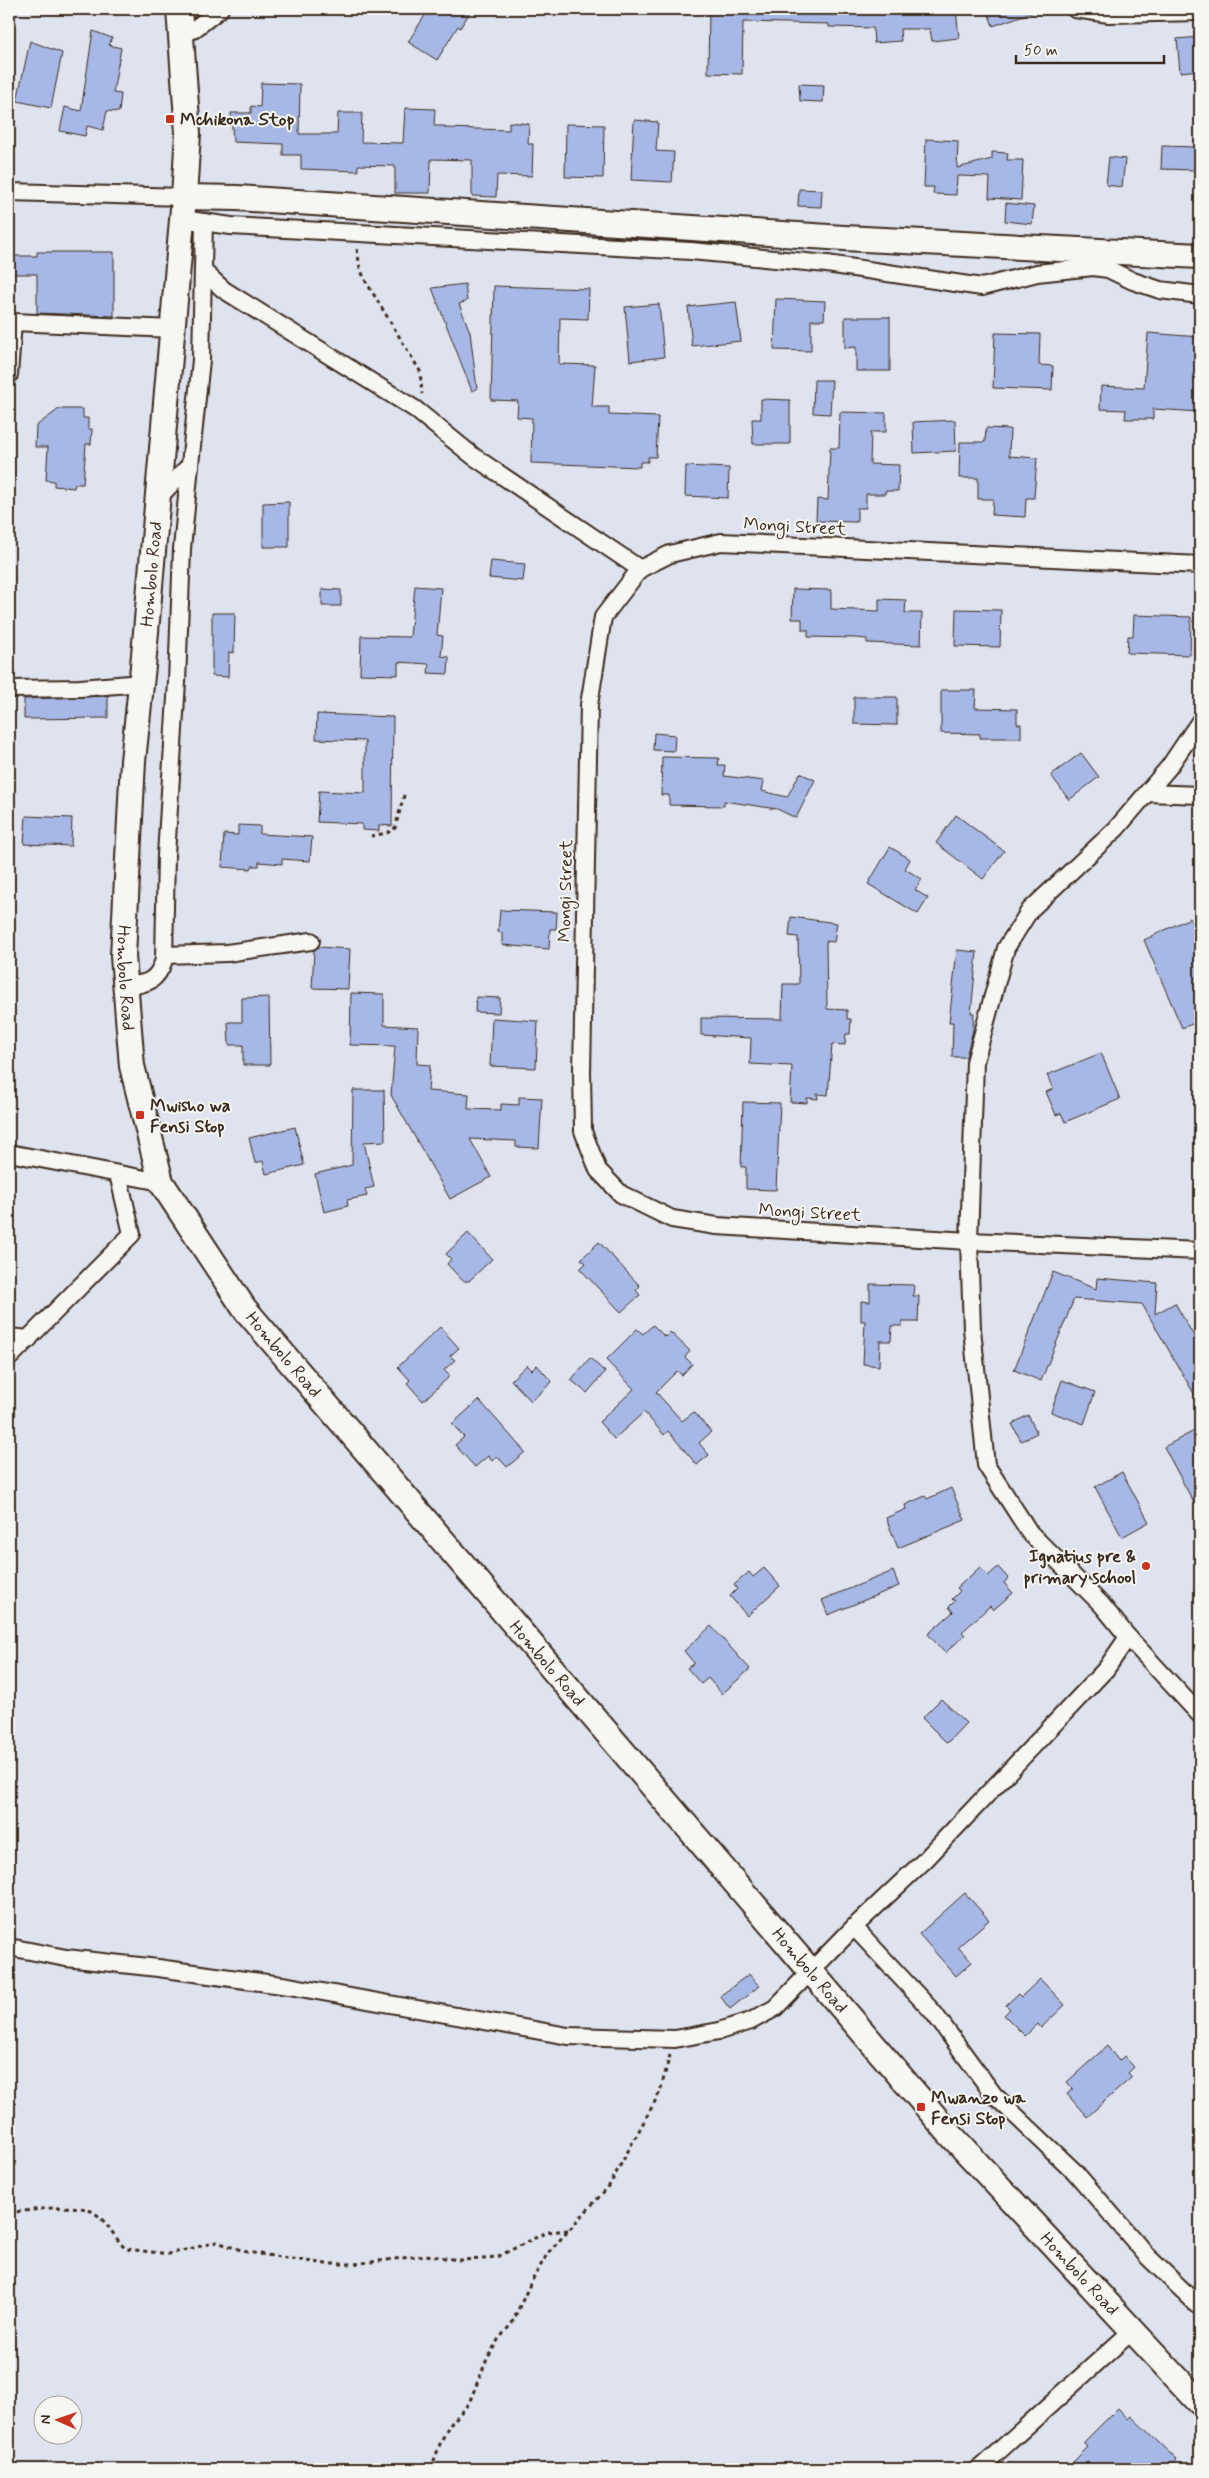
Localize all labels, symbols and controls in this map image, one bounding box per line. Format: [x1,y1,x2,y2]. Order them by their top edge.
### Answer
scale bar [1016,32,1164,64]
text: 50 m [1024,41,1058,61]
place label: Mchikona Stop [180,108,295,132]
marker: Mchikona Stop [164,113,176,125]
street label: Mongi Street [743,512,847,543]
street label: Hombolo Road [135,520,169,628]
street label: Mongi Street [553,839,580,943]
street label: Hombolo Road [110,924,140,1032]
place label: Mwisho wa Fensi Stop [150,1094,231,1139]
marker: Mwisho wa Fensi Stop [134,1109,146,1121]
street label: Mongi Street [758,1198,862,1229]
street label: Hombolo Road [239,1307,327,1403]
place label: Ignatius pre & primary school [1024,1545,1136,1590]
marker: Ignatius pre & primary school [1140,1560,1152,1572]
street label: Hombolo Road [503,1616,590,1712]
street label: Hombolo Road [766,1923,853,2019]
place label: Mwanzo wa Fensi Stop [931,2086,1027,2131]
marker: Mwanzo wa Fensi Stop [915,2101,927,2113]
street label: Hombolo Road [1034,2227,1124,2321]
north arrow [32,2396,82,2446]
text: N [37,2415,55,2425]

